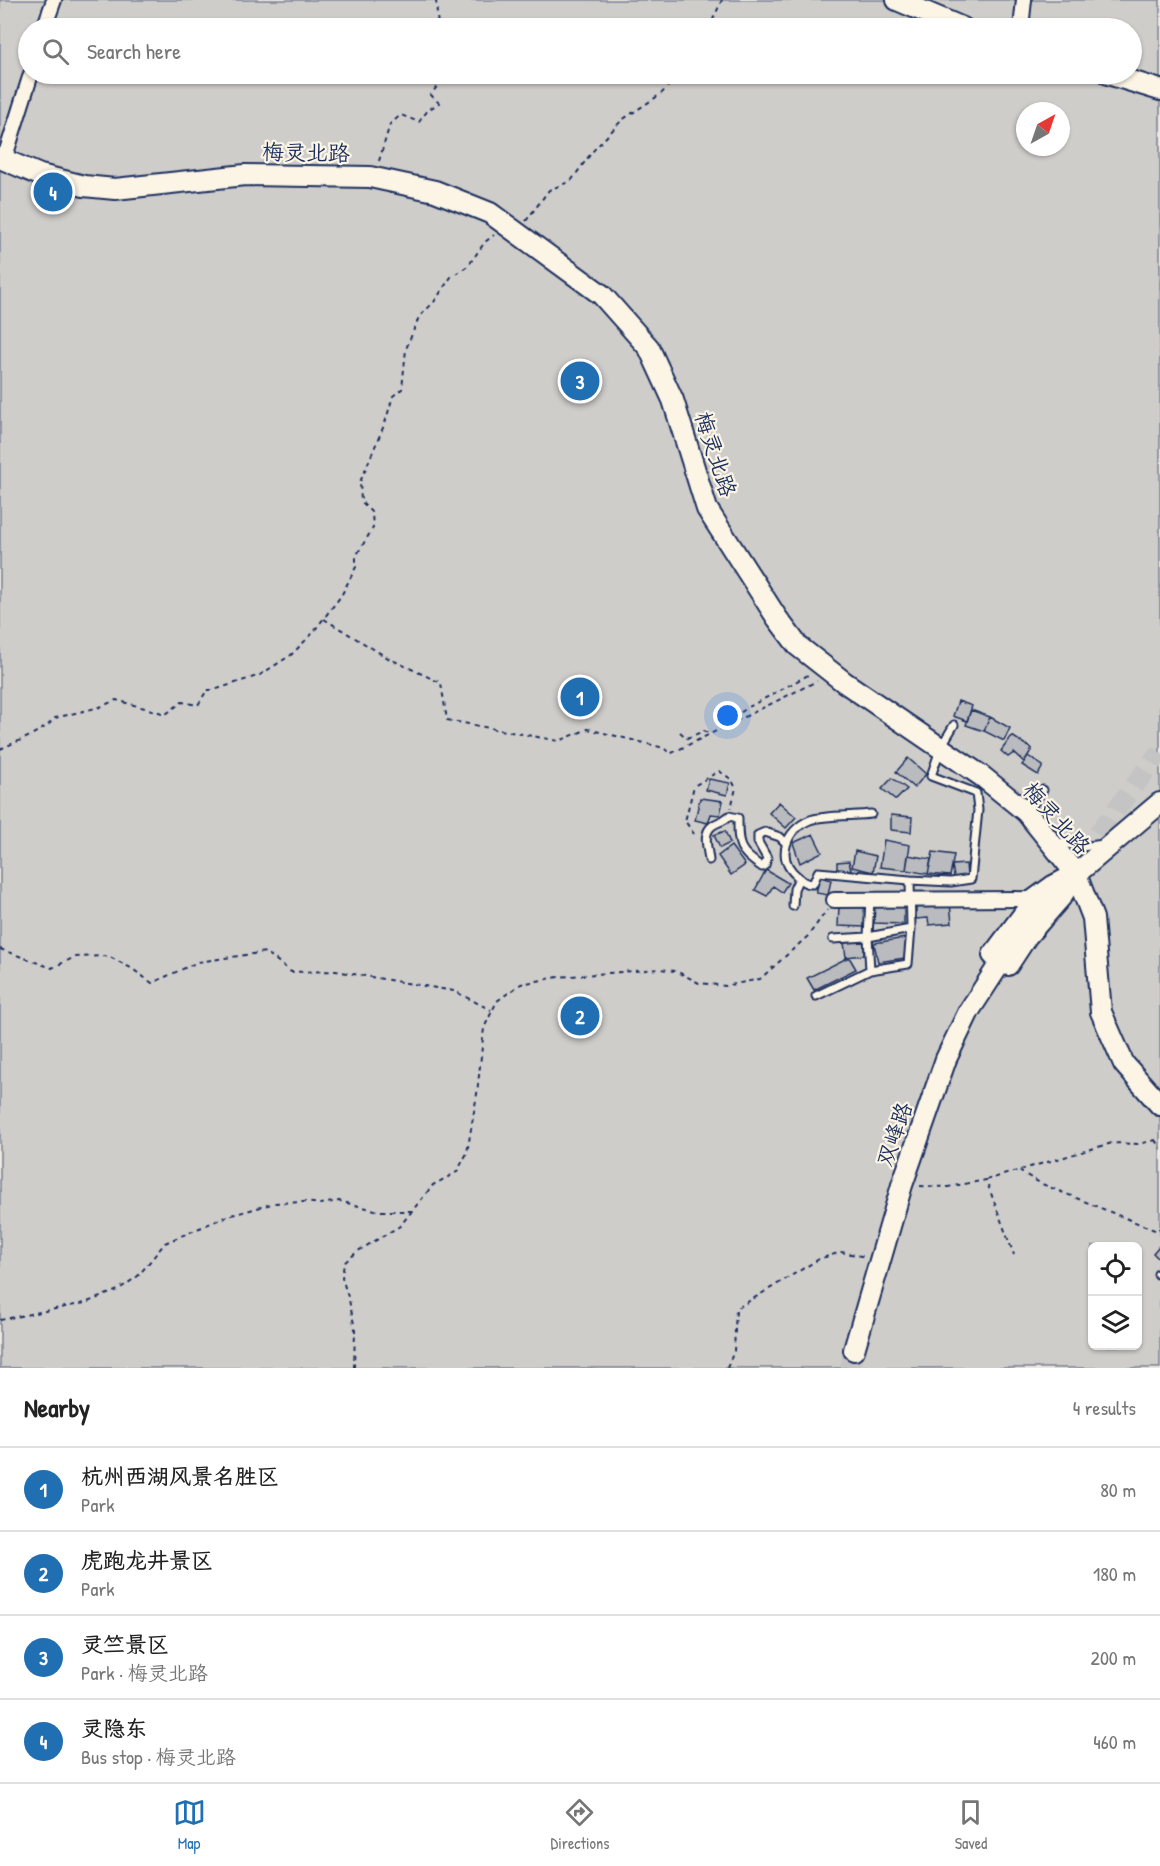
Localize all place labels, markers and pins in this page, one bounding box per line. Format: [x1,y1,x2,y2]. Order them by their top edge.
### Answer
pin: 4 [34,170,72,214]
pin: 3 [560,358,600,404]
pin: 1 [560,674,600,720]
pin: 2 [560,994,600,1038]

